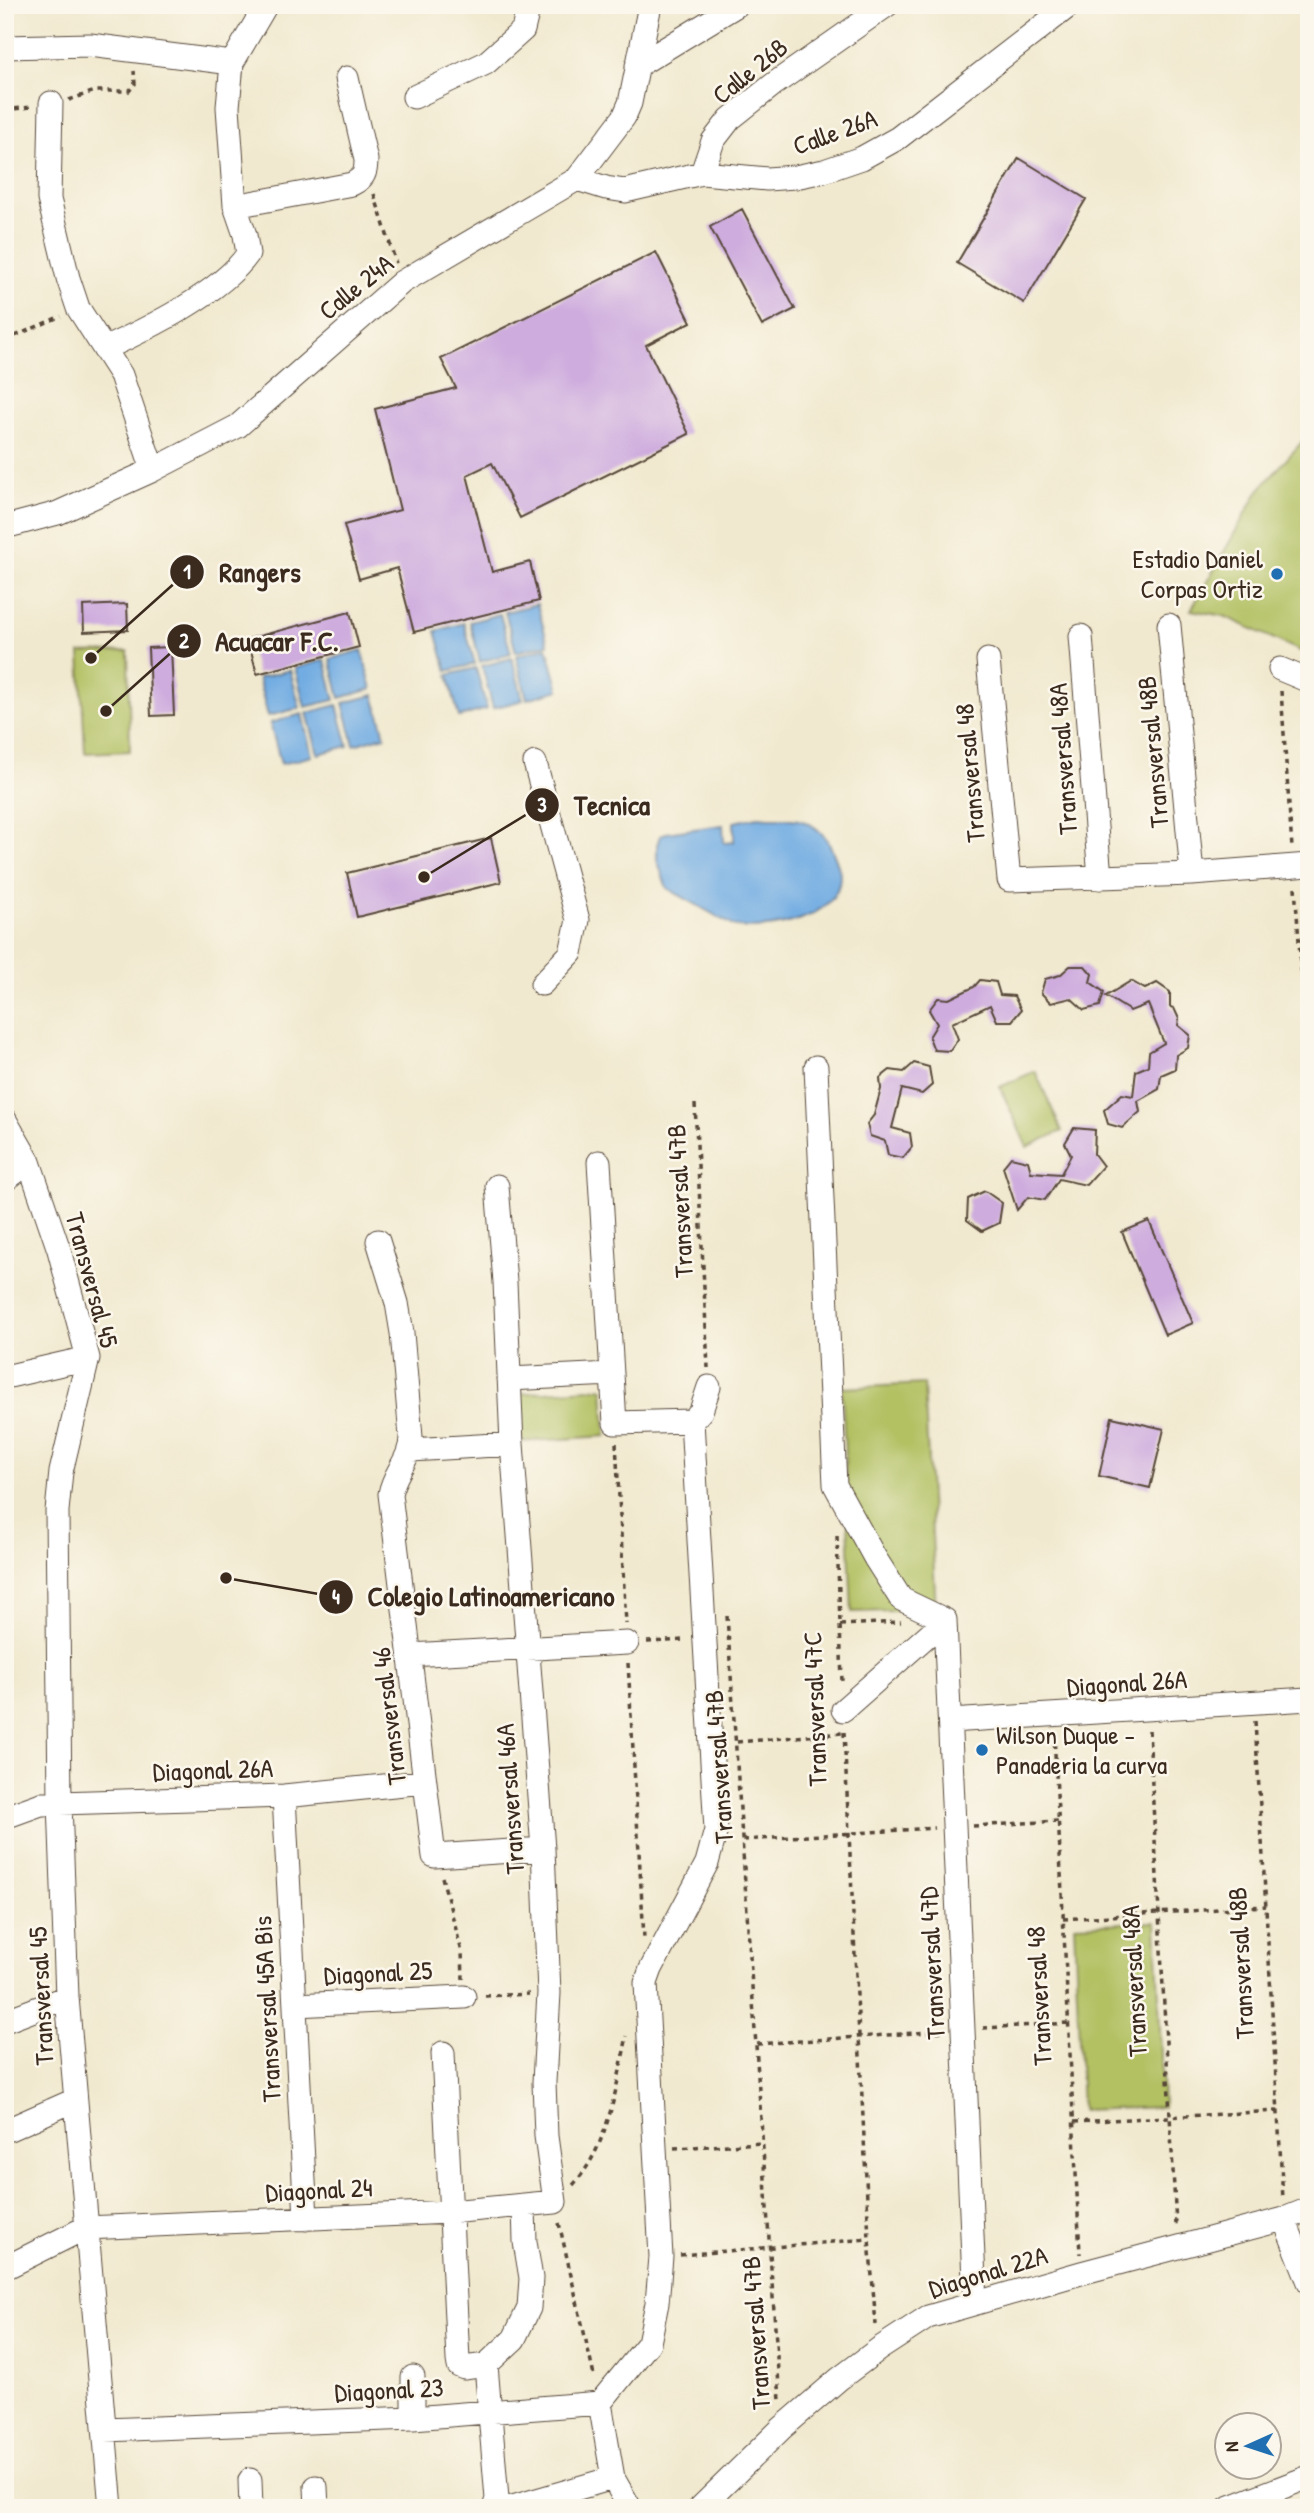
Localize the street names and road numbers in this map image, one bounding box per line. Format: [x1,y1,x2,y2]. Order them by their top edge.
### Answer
street label: Calle 26B [705,29,795,112]
street label: Calle 26A [788,100,882,163]
street label: Calle 24A [311,246,401,327]
street label: Transversal 48B [1128,675,1177,829]
street label: Transversal 48A [1040,682,1085,836]
street label: Transversal 48 [946,702,993,844]
street label: Transversal 47B [658,1123,701,1279]
street label: Transversal 45 [58,1208,127,1351]
street label: Transversal 47C [794,1631,835,1787]
street label: Transversal 46 [363,1645,414,1787]
street label: Diagonal 26A [1066,1661,1189,1704]
street label: Transversal 47B [696,1689,741,1845]
street label: Transversal 46A [487,1722,532,1875]
street label: Diagonal 26A [152,1750,274,1789]
street label: Transversal 47D [910,1885,953,2040]
street label: Transversal 48B [1219,1886,1262,2040]
street label: Transversal 48A [1112,1904,1155,2058]
street label: Transversal 45A Bis [244,1915,289,2103]
street label: Transversal 45 [19,1926,62,2066]
street label: Transversal 48 [1017,1926,1060,2066]
street label: Diagonal 25 [323,1952,433,1993]
street label: Diagonal 24 [265,2169,373,2210]
street label: Diagonal 22A [924,2237,1052,2306]
street label: Transversal 47B [733,2255,778,2411]
street label: Diagonal 23 [334,2369,444,2410]

